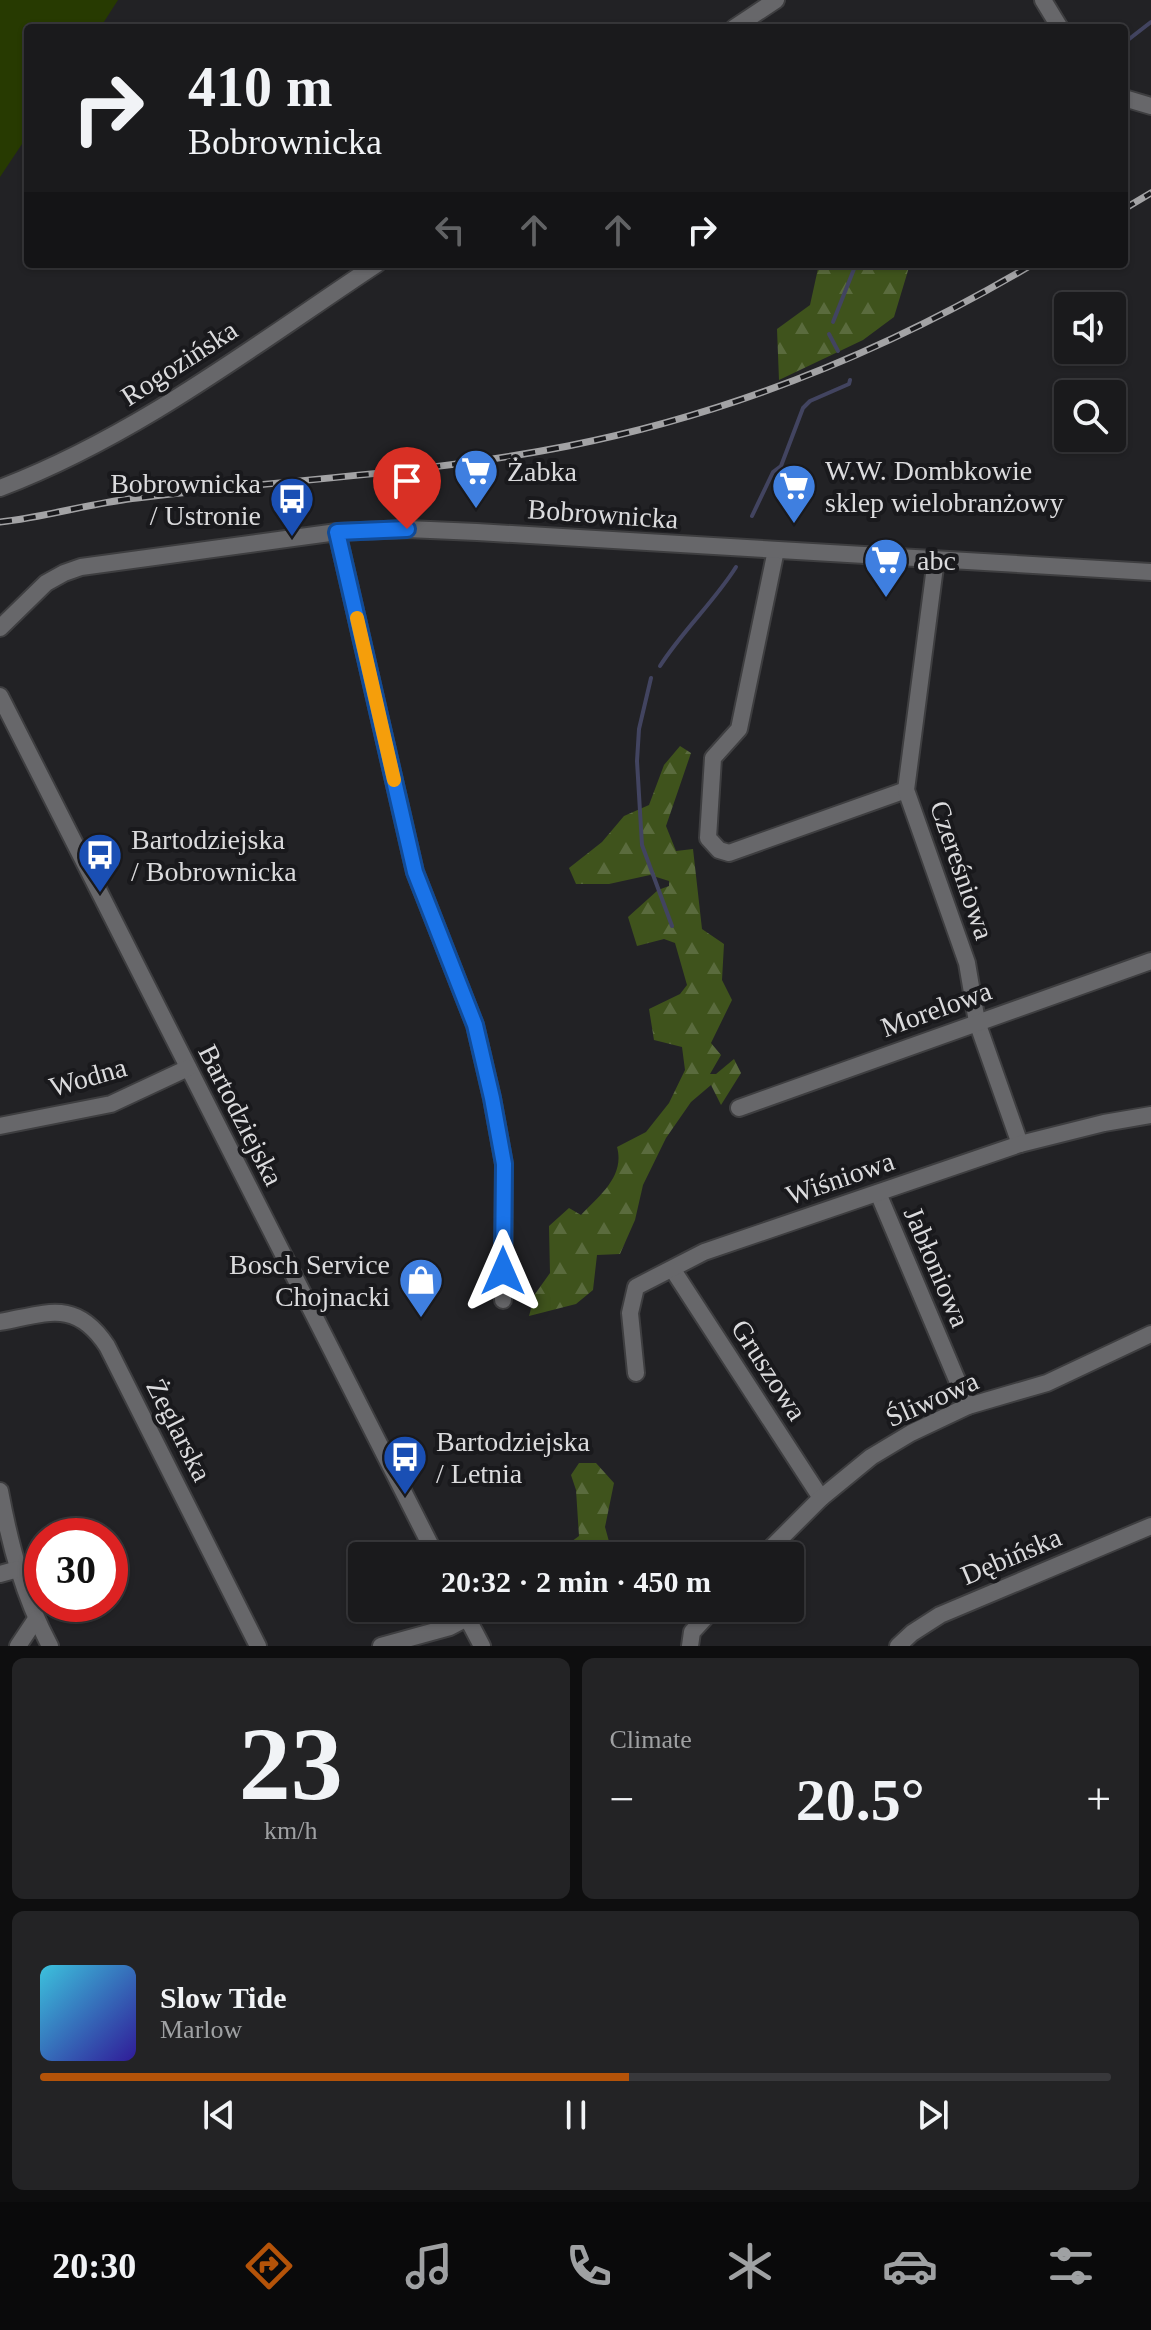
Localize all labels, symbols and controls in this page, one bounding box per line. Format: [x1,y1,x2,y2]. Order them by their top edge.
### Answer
icon: right [56,56,160,160]
text: 410 m [188,56,333,118]
text: Bobrownicka [188,122,382,162]
icon: left [428,208,472,252]
icon: ahead [512,208,556,252]
icon: ahead [596,208,640,252]
icon: right [680,208,724,252]
map controls [1054,292,1126,452]
button: sound [1054,292,1126,364]
street label: Rogozińska [115,314,243,412]
button: search [1054,380,1126,452]
pin [373,447,441,529]
supermarket icon: Żabka [452,447,500,510]
place label: W.W. Dombkowie sklep wielobranżowy [825,455,1064,518]
place label: Żabka [507,456,578,487]
icon: arrive [385,459,429,503]
supermarket icon: W.W. Dombkowie sklep wielobranżowy [770,462,818,525]
place label: Bobrownicka / Ustronie [110,468,262,531]
bus stop icon: Bobrownicka / Ustronie [268,475,316,538]
street label: Bobrownicka [527,493,680,535]
supermarket icon: abc [862,536,910,599]
place label: abc [917,545,956,576]
street label: Czereśniowa [924,797,1000,944]
place label: Bartodziejska / Bobrownicka [131,824,297,887]
bus stop icon: Bartodziejska / Bobrownicka [76,831,124,894]
street label: Morelowa [877,975,996,1043]
street label: Bartodziejska [192,1039,290,1191]
street label: Wodna [46,1051,131,1103]
street label: Wiśniowa [782,1145,899,1211]
street label: Jabłoniowa [898,1202,976,1332]
position arrow [461,1229,545,1313]
place label: Bosch Service Chojnacki [229,1249,390,1312]
shop icon: Bosch Service Chojnacki [397,1256,445,1319]
street label: Gruszowa [725,1314,813,1427]
street label: Śliwowa [881,1365,984,1433]
street label: Żeglarska [140,1374,218,1487]
place label: Bartodziejska / Letnia [436,1426,591,1489]
bus stop icon: Bartodziejska / Letnia [381,1433,429,1496]
speed limit sign: 30 [24,1518,128,1622]
street label: Dębińska [956,1521,1066,1591]
text: 20:32 · 2 min · 450 m [441,1565,711,1598]
text: 23 [239,1706,343,1821]
text: Climate [610,1725,692,1754]
text: 20.5° [796,1767,925,1833]
text: − [610,1775,634,1824]
text: + [1086,1775,1111,1824]
text: km/h [264,1816,317,1845]
text: Slow Tide [160,1981,286,2014]
text: Marlow [160,2015,242,2044]
icon: previous [197,2093,241,2137]
icon: pause [554,2093,598,2137]
icon: next [911,2093,955,2137]
icon: directions [241,2238,297,2294]
icon: music [401,2238,457,2294]
icon: phone [561,2238,617,2294]
icon: climate [722,2238,778,2294]
icon: car [882,2238,938,2294]
icon: filters [1043,2238,1099,2294]
text: 20:30 [52,2246,136,2286]

